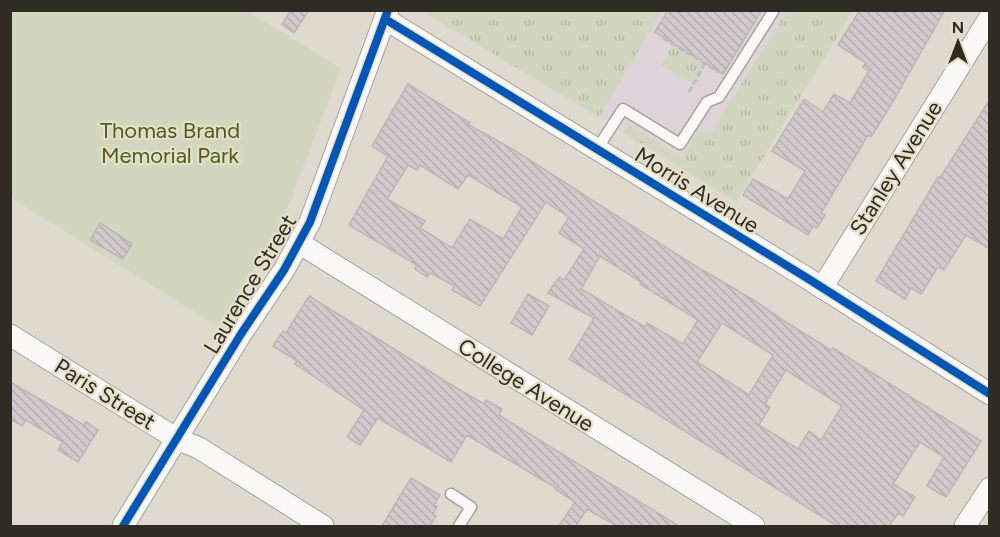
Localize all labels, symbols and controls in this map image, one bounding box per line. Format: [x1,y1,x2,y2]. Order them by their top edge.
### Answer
north arrow [928,12,988,72]
text: N [952,18,964,37]
street label: Stanley Avenue [844,96,948,240]
park label: Thomas Brand Memorial Park [100,117,240,169]
street label: Morris Avenue [630,141,764,239]
street label: Laurence Street [198,209,302,359]
street label: College Avenue [453,332,599,438]
street label: Paris Street [50,352,160,436]

